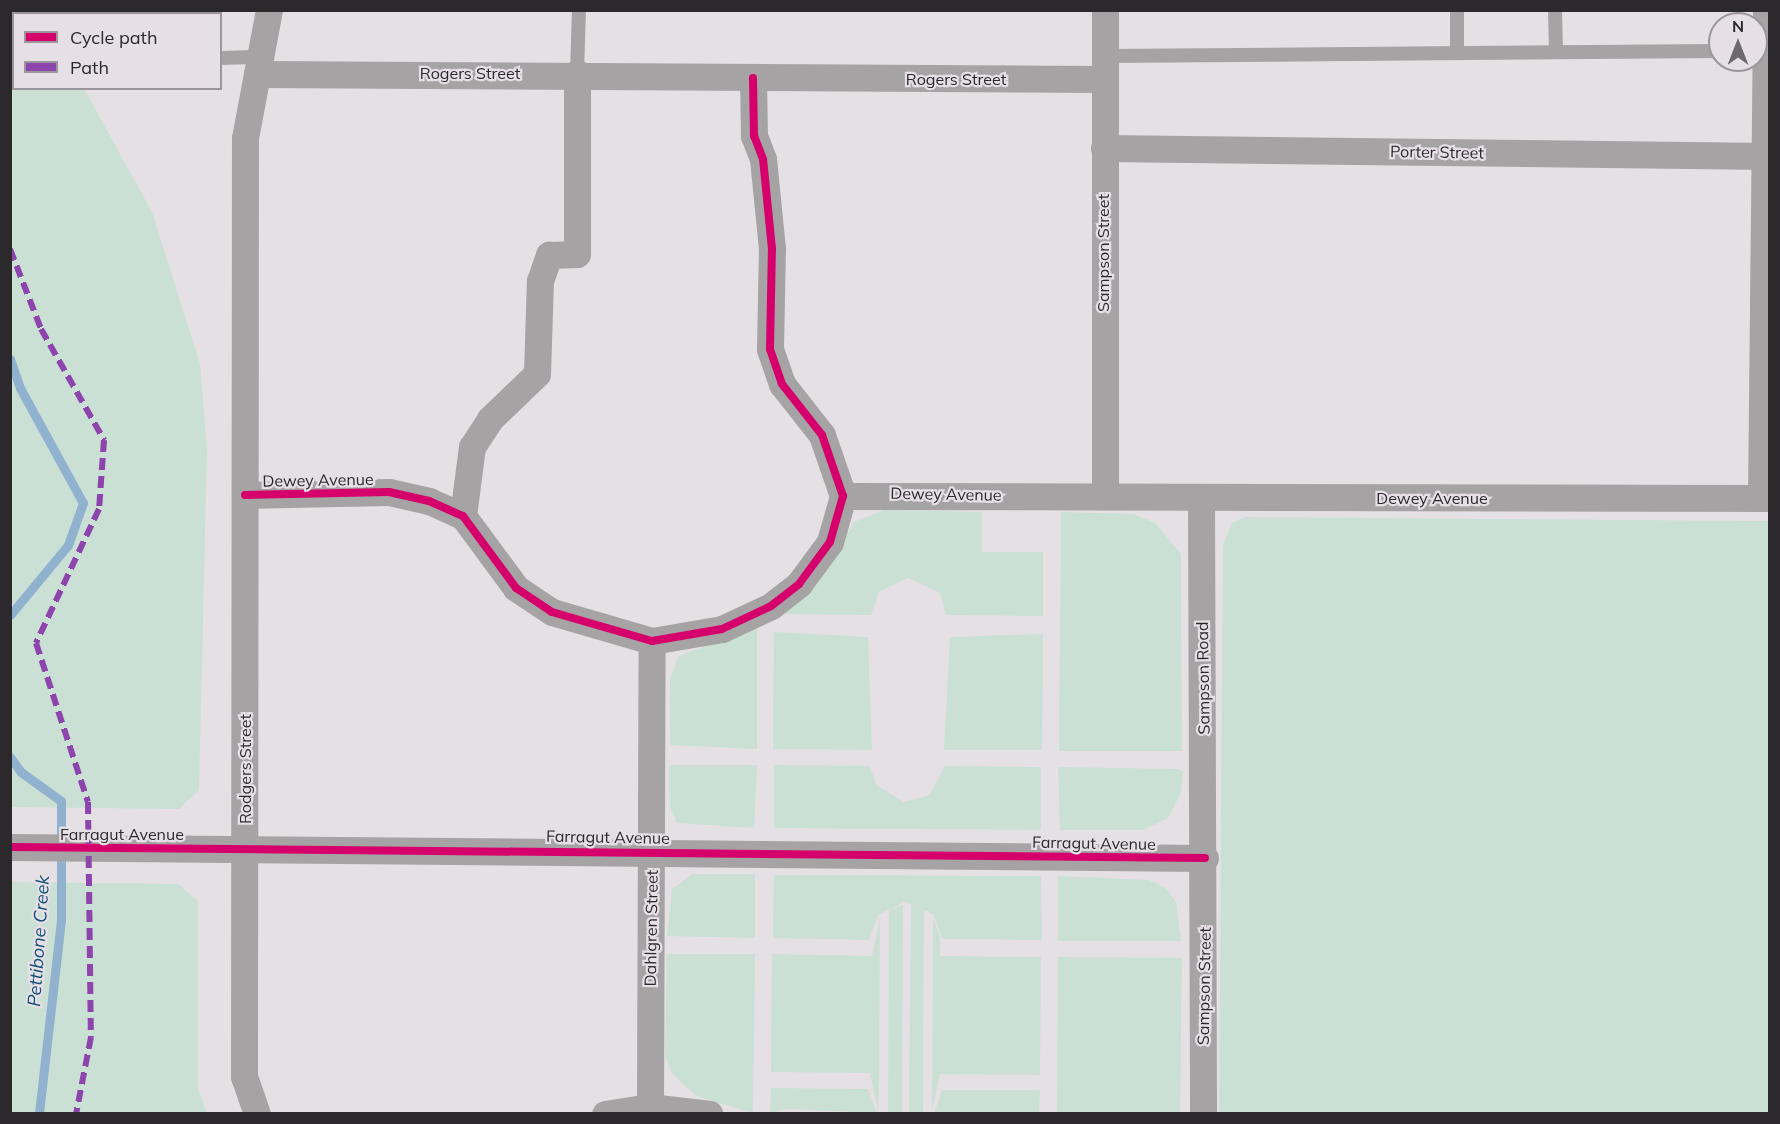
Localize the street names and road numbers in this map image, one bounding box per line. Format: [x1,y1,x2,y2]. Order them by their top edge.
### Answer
street label: Rogers Street [420,63,520,83]
street label: Rogers Street [906,69,1006,89]
street label: Porter Street [1390,142,1484,162]
street label: Sampson Street [1093,194,1113,312]
street label: Dewey Avenue [262,469,374,491]
street label: Dewey Avenue [890,483,1002,505]
street label: Dewey Avenue [1376,488,1488,508]
street label: Sampson Road [1192,621,1214,735]
street label: Rodgers Street [235,714,255,824]
street label: Farragut Avenue [60,824,184,844]
street label: Farragut Avenue [546,826,670,848]
street label: Farragut Avenue [1032,832,1156,854]
street label: Dahlgren Street [640,870,662,986]
street label: Sampson Street [1193,927,1215,1045]

